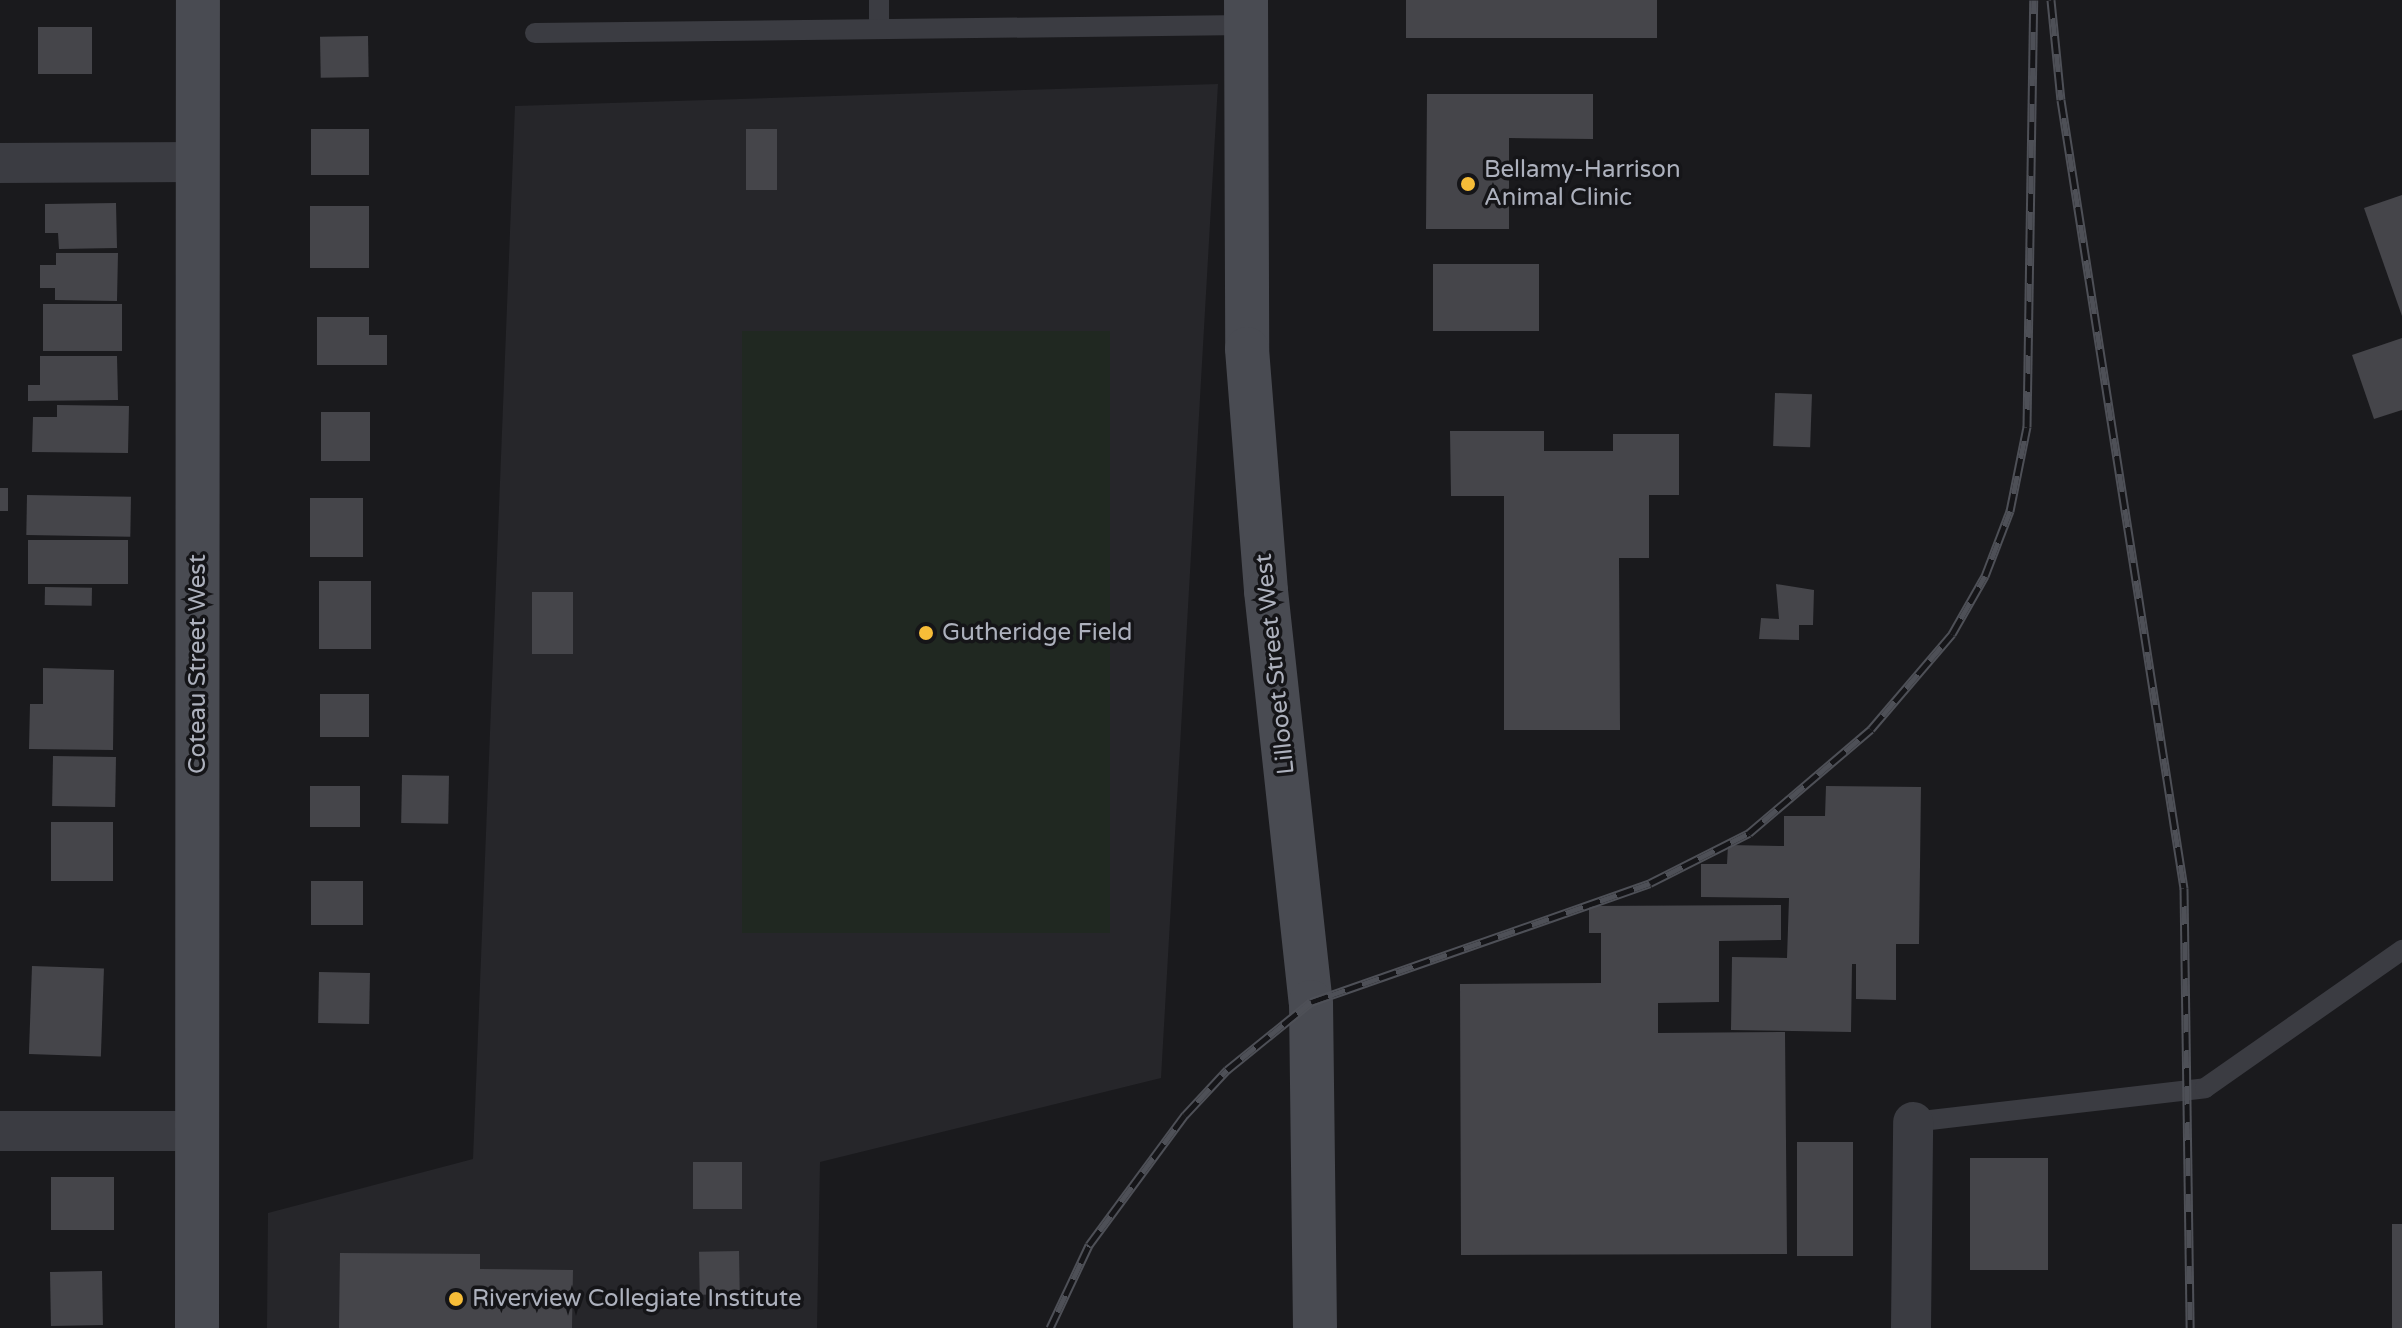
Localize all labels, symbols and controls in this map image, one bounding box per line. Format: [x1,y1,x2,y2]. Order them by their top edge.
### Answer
place label: Bellamy-Harrison Animal Clinic [1484,156,1681,212]
marker: Bellamy-Harrison Animal Clinic [1459,175,1477,193]
street label: Lillooet Street West [1249,552,1301,776]
street label: Coteau Street West [184,554,212,774]
place label: Gutheridge Field [942,619,1132,647]
marker: Gutheridge Field [917,624,935,642]
place label: Riverview Collegiate Institute [472,1285,802,1313]
marker: Riverview Collegiate Institute [447,1290,465,1308]

